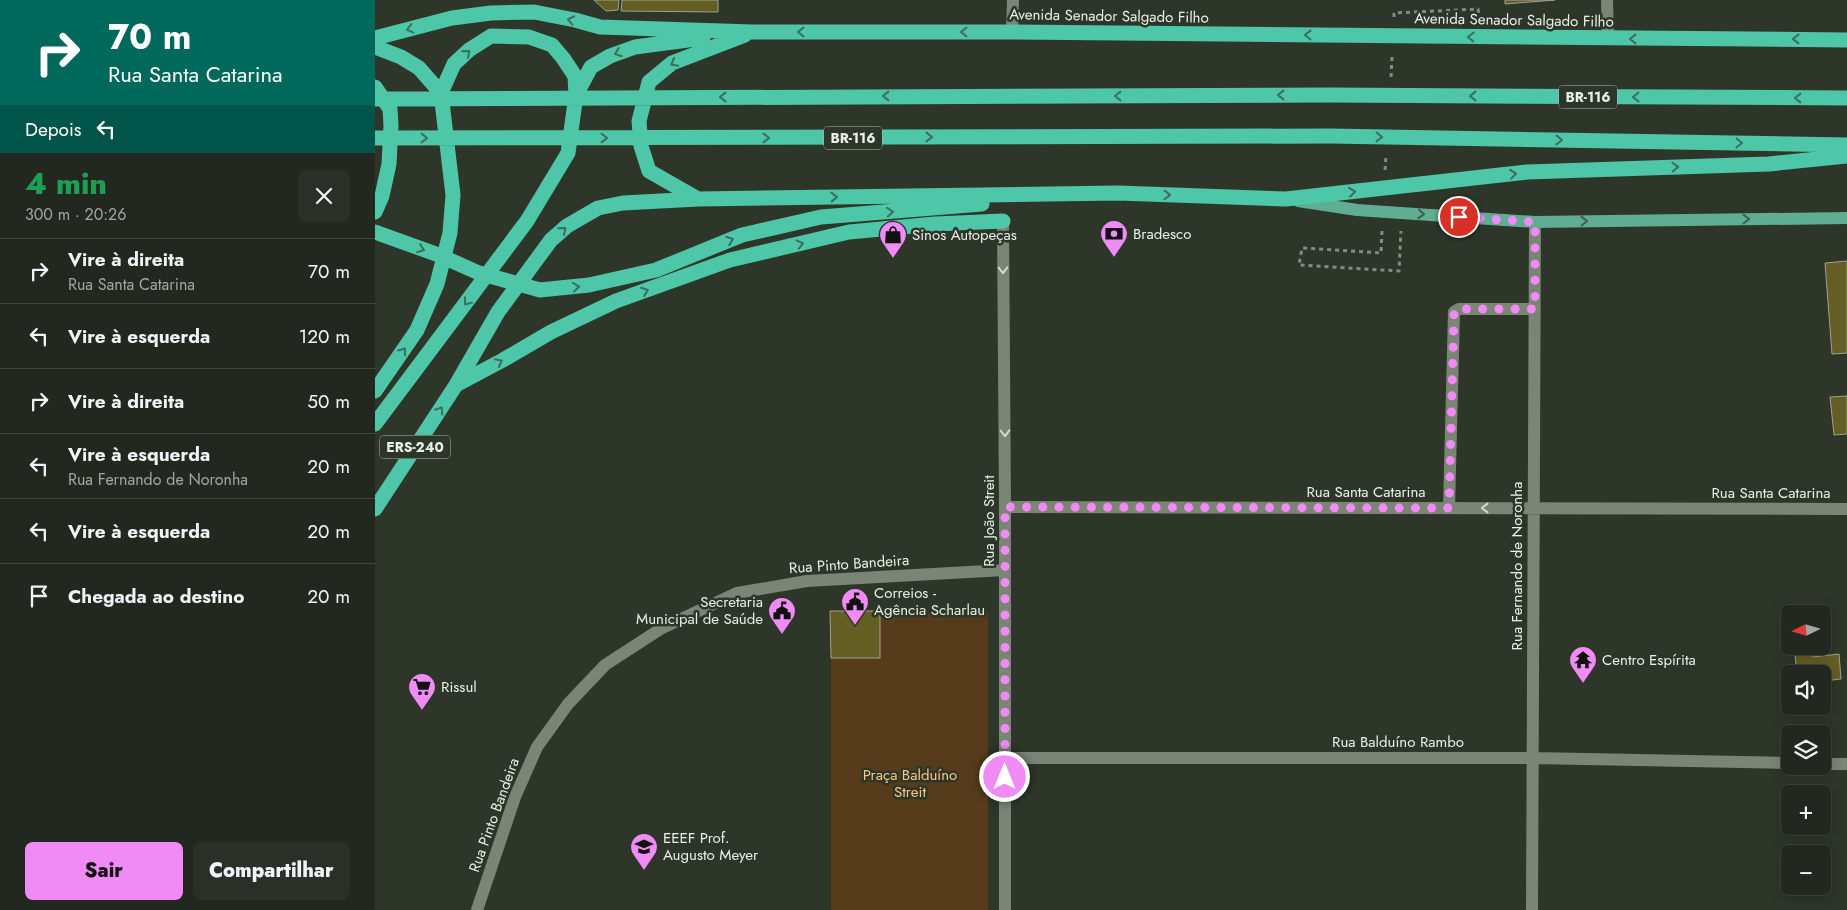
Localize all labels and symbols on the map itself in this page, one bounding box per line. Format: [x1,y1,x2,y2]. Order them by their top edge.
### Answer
street label: Avenida Senador Salgado Filho [1009,3,1209,29]
street label: Avenida Senador Salgado Filho [1414,7,1614,33]
one-way arrow [566,15,575,25]
one-way arrow [406,23,415,34]
one-way arrow [797,27,804,37]
one-way arrow [959,27,967,37]
one-way arrow [1304,30,1312,40]
one-way arrow [1467,32,1474,42]
one-way arrow [1629,34,1637,44]
one-way arrow [1792,34,1800,44]
one-way arrow [614,47,623,57]
one-way arrow [461,49,470,58]
one-way arrow [671,57,680,67]
road number: BR-116 [1559,85,1617,108]
one-way arrow [1277,90,1284,100]
one-way arrow [882,91,890,102]
one-way arrow [1114,91,1122,101]
one-way arrow [1469,91,1477,101]
one-way arrow [719,92,727,102]
one-way arrow [1632,92,1640,102]
one-way arrow [1794,93,1802,103]
road number: BR-116 [824,126,882,150]
one-way arrow [925,132,933,142]
one-way arrow [1376,132,1383,142]
one-way arrow [420,133,428,143]
one-way arrow [600,133,608,143]
one-way arrow [762,133,770,143]
one-way arrow [1556,135,1563,145]
one-way arrow [1736,138,1743,148]
one-way arrow [1672,162,1680,172]
one-way arrow [1509,169,1517,180]
one-way arrow [1348,187,1356,198]
one-way arrow [1163,189,1171,200]
one-way arrow [831,192,839,202]
pin [1438,196,1480,238]
one-way arrow [886,206,894,217]
one-way arrow [1417,208,1425,219]
one-way arrow [1742,214,1750,224]
one-way arrow [1580,216,1588,226]
bank icon: Bradesco [1099,219,1129,258]
shop icon: Sinos Autopeças [878,220,908,259]
place label: Bradesco [1133,223,1191,245]
place label: Sinos Autopeças [912,224,1017,246]
one-way arrow [557,227,566,236]
one-way arrow [725,236,734,246]
one-way arrow [795,239,804,249]
one-way arrow [416,243,424,253]
one-way arrow [998,266,1008,274]
one-way arrow [572,282,580,293]
one-way arrow [640,286,648,296]
one-way arrow [464,296,473,306]
one-way arrow [397,347,406,357]
one-way arrow [494,358,503,368]
one-way arrow [433,406,443,415]
one-way arrow [1000,429,1010,437]
road number: ERS-240 [380,436,450,458]
street label: Rua João Streit [978,475,1000,567]
street label: Rua Santa Catarina [1306,481,1426,503]
street label: Rua Fernando de Noronha [1506,482,1528,650]
street label: Rua Santa Catarina [1711,482,1831,504]
one-way arrow [1481,503,1488,513]
street label: Rua Pinto Bandeira [788,549,910,579]
place label: Correios - Agência Scharlau [874,582,985,621]
public building icon: Correios - Agência Scharlau [840,587,870,626]
place label: Secretaria Municipal de Saúde [636,591,763,630]
public building icon: Secretaria Municipal de Saúde [767,596,797,635]
north arrow [1781,605,1831,655]
temple icon: Centro Espírita [1568,645,1598,684]
place label: Centro Espírita [1602,649,1696,671]
supermarket icon: Rissul [407,672,437,711]
place label: Rissul [441,676,477,698]
street label: Rua Balduíno Rambo [1332,731,1464,753]
position arrow [978,750,1030,802]
street label: Rua Pinto Bandeira [463,755,525,875]
park label: Praça Balduíno Streit [863,764,957,803]
place label: EEEF Prof. Augusto Meyer [663,827,759,866]
school or university icon: EEEF Prof. Augusto Meyer [629,832,659,871]

